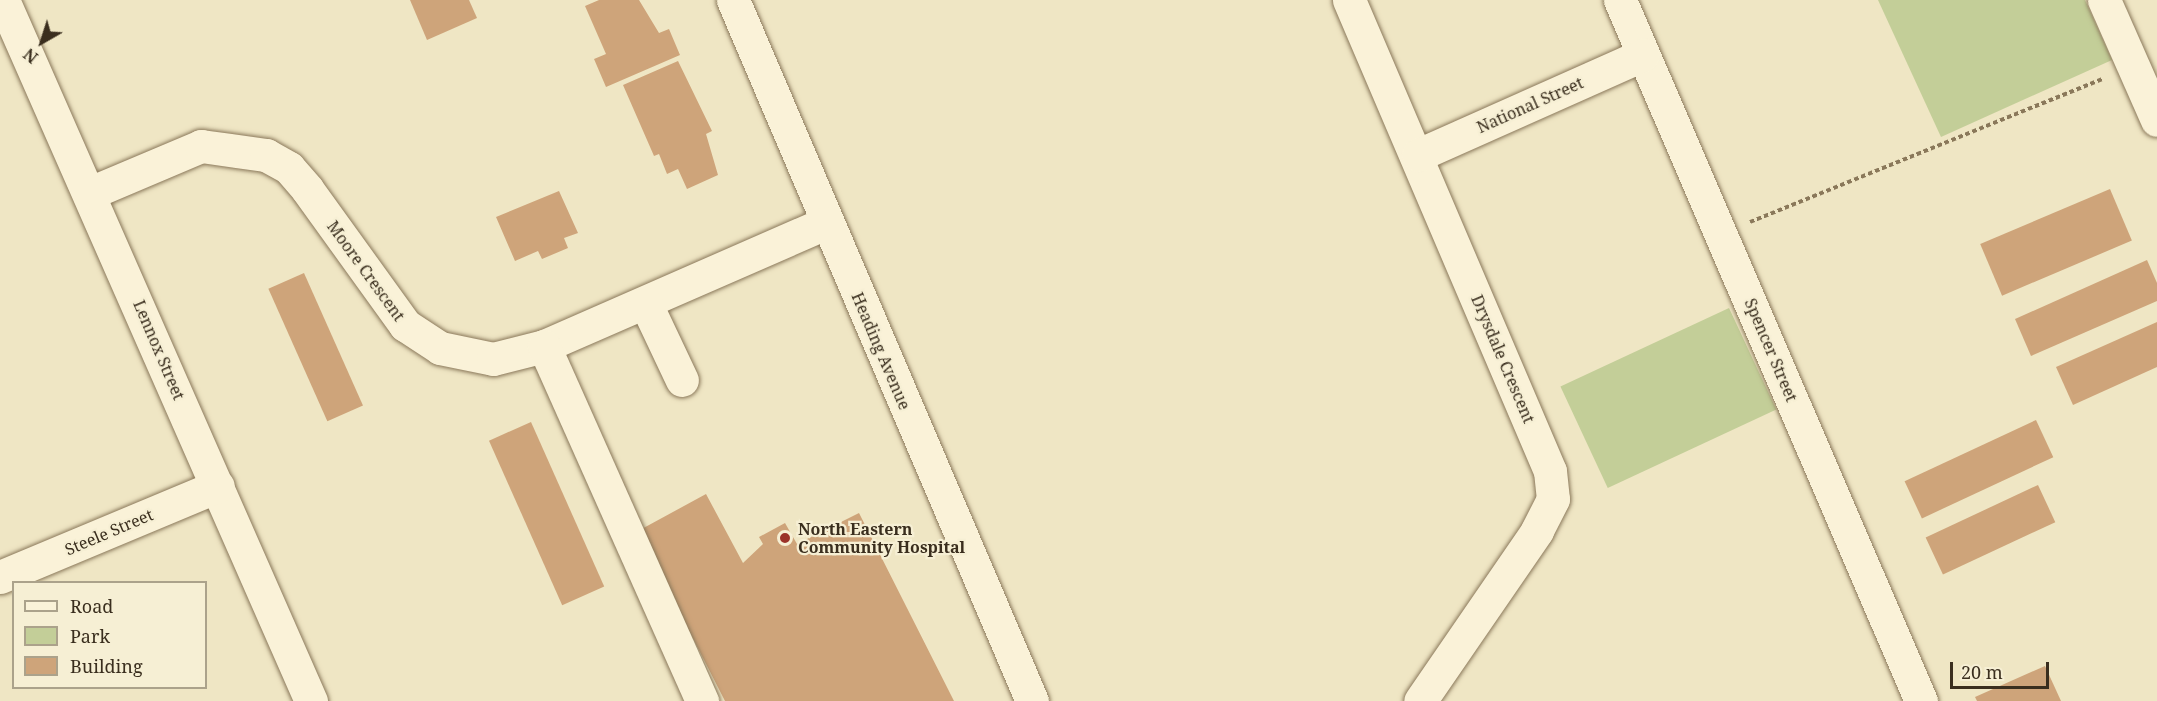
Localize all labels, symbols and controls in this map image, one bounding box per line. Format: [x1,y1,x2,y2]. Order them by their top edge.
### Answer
north arrow [12,12,72,72]
text: N [19,43,43,69]
street label: National Street [1474,73,1586,137]
street label: Moore Crescent [323,217,409,325]
street label: Heading Avenue [848,290,914,412]
street label: Drysdale Crescent [1467,292,1539,426]
street label: Spencer Street [1741,296,1801,404]
street label: Lennox Street [129,297,189,403]
street label: Steele Street [62,505,156,559]
place label: North Eastern Community Hospital [798,519,965,557]
marker: North Eastern Community Hospital [776,529,794,547]
legend [12,581,207,689]
text: Road [70,594,113,618]
text: Park [70,624,110,648]
scale bar [1953,650,2052,688]
text: Building [70,654,143,678]
text: 20 m [1961,660,2003,684]

